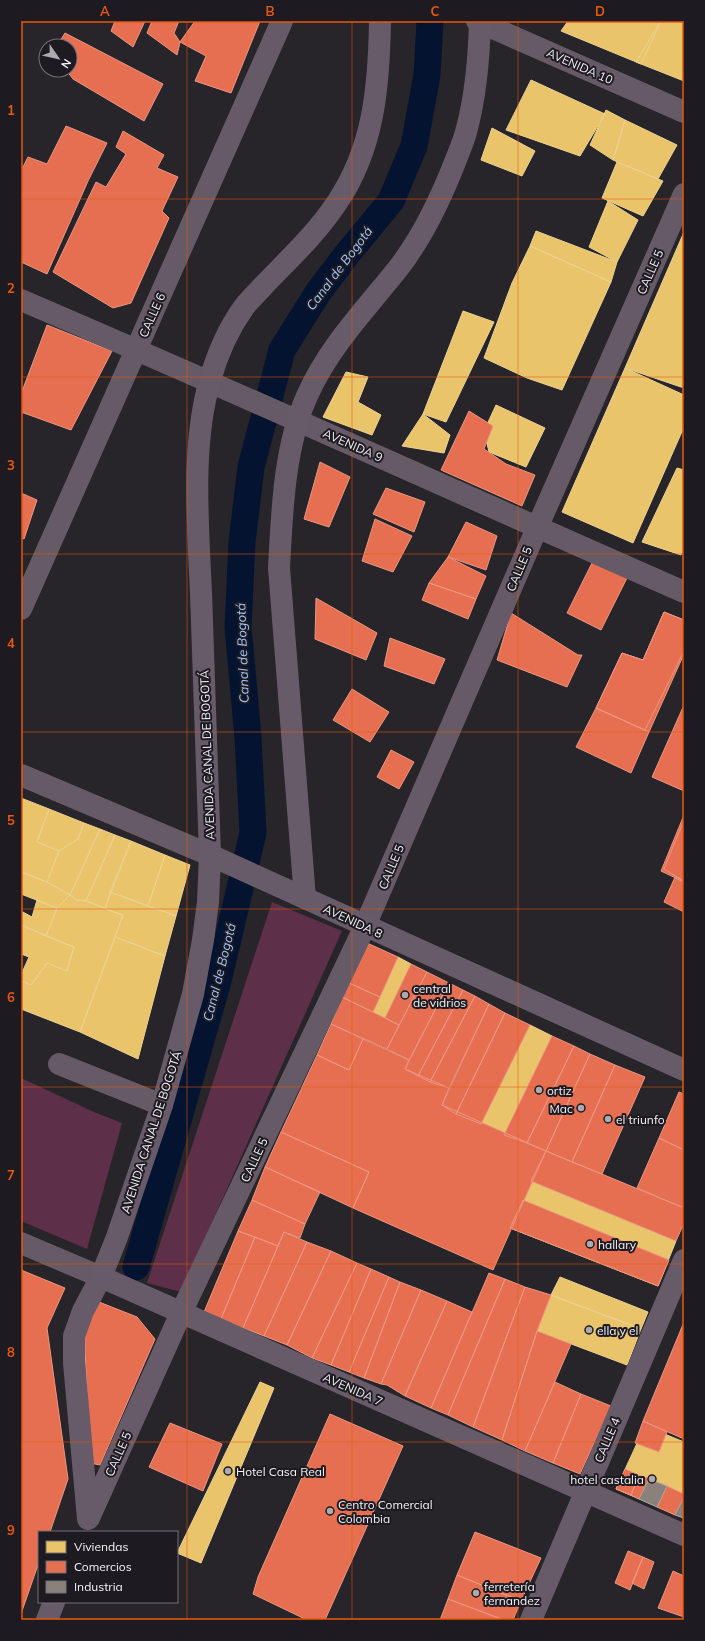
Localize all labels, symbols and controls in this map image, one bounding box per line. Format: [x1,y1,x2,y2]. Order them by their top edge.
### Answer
text: A [100,3,110,19]
text: B [266,3,275,19]
text: C [431,3,440,19]
text: D [595,3,605,19]
north arrow [38,38,78,78]
street label: AVENIDA 10 [545,45,615,87]
text: N [58,56,74,71]
text: 1 [7,102,15,118]
water label: Canal de Bogotá [302,223,376,313]
street label: CALLE 5 [634,247,666,297]
text: 2 [7,280,15,296]
street label: CALLE 6 [136,290,168,340]
street label: AVENIDA 9 [321,425,385,465]
text: 3 [7,457,15,473]
street label: CALLE 5 [503,544,535,594]
water label: Canal de Bogotá [232,602,252,703]
text: 4 [7,635,15,651]
street label: AVENIDA CANAL DE BOGOTÁ [197,670,217,840]
text: 5 [7,812,15,828]
street label: CALLE 5 [375,842,407,892]
street label: AVENIDA 8 [321,901,385,941]
water label: Canal de Bogotá [199,921,239,1023]
place label: central de vidrios [413,981,466,1010]
text: 6 [7,989,15,1005]
marker: central de vidrios [400,990,410,1000]
street label: AVENIDA CANAL DE BOGOTÁ [118,1049,184,1215]
place label: ortiz [547,1083,572,1098]
marker: ortiz [534,1085,544,1095]
place label: Mac [550,1101,573,1116]
marker: Mac [576,1103,586,1113]
place label: el triunfo [616,1112,665,1127]
marker: el triunfo [603,1114,613,1124]
street label: CALLE 5 [237,1135,271,1185]
text: 7 [7,1167,15,1183]
place label: hallary [598,1237,637,1252]
marker: hallary [585,1239,595,1249]
place label: ella y el [597,1323,638,1338]
marker: ella y el [584,1325,594,1335]
text: 8 [7,1344,15,1360]
street label: AVENIDA 7 [321,1369,385,1409]
street label: CALLE 4 [591,1415,623,1465]
street label: CALLE 5 [102,1429,134,1479]
place label: Hotel Casa Real [236,1464,325,1479]
marker: Hotel Casa Real [223,1466,233,1476]
place label: hotel castalia [570,1472,644,1487]
marker: hotel castalia [647,1474,657,1484]
place label: Centro Comercial Colombia [338,1497,433,1526]
marker: Centro Comercial Colombia [325,1506,335,1516]
text: 9 [7,1522,15,1538]
legend [38,1531,178,1603]
text: Viviendas [74,1539,128,1554]
text: Comercios [74,1559,132,1574]
text: Industria [74,1579,123,1594]
place label: ferretería fernandez [484,1579,540,1608]
marker: ferretería fernandez [471,1588,481,1598]

